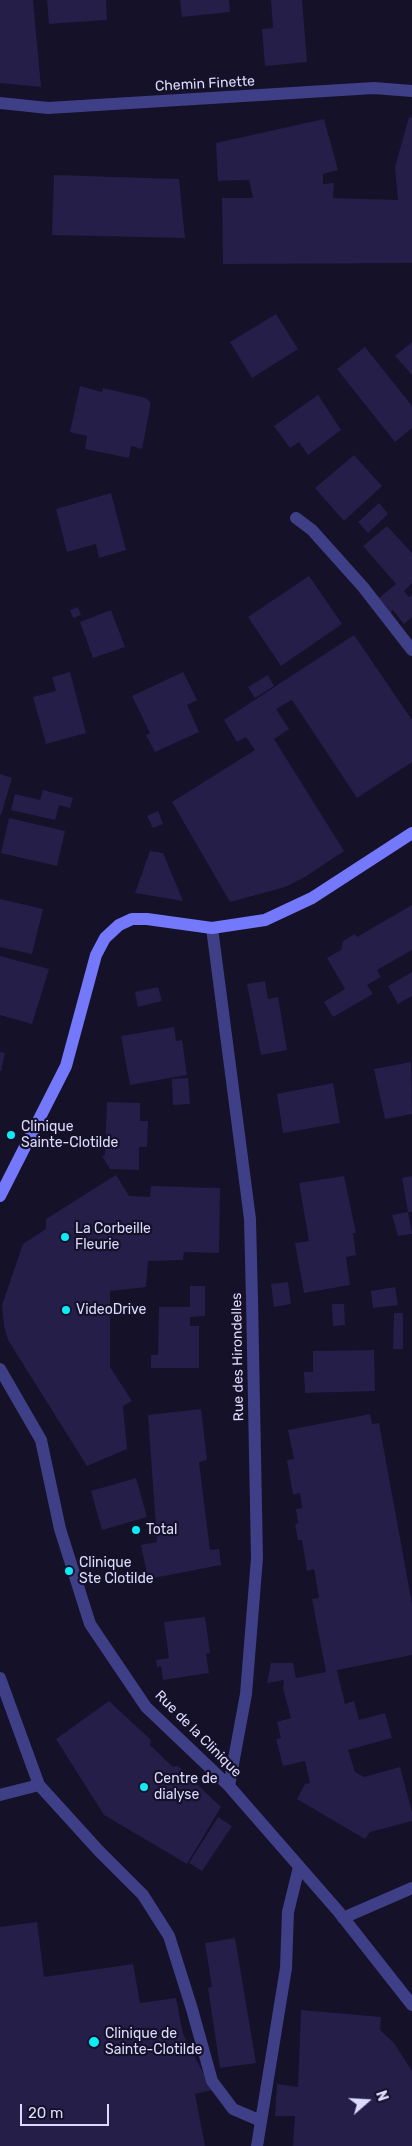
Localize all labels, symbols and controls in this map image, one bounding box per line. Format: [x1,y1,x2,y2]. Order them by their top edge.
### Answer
street label: Chemin Finette [155,73,255,95]
place label: Clinique Sainte-Clotilde [21,1119,118,1152]
marker: Clinique Sainte-Clotilde [5,1129,17,1141]
place label: La Corbeille Fleurie [75,1221,151,1254]
marker: La Corbeille Fleurie [59,1231,71,1243]
street label: Rue des Hirondelles [228,1293,248,1421]
place label: VideoDrive [76,1302,146,1318]
marker: VideoDrive [60,1304,72,1316]
place label: Total [146,1522,177,1538]
marker: Total [130,1524,142,1536]
place label: Clinique Ste Clotilde [79,1555,154,1588]
marker: Clinique Ste Clotilde [63,1565,75,1577]
street label: Rue de la Clinique [151,1687,245,1781]
place label: Centre de dialyse [154,1771,218,1804]
marker: Centre de dialyse [138,1781,150,1793]
place label: Clinique de Sainte-Clotilde [105,2026,202,2058]
marker: Clinique de Sainte-Clotilde [87,2035,101,2049]
north arrow [342,2076,392,2126]
text: N [372,2088,391,2103]
scale bar [22,2094,111,2126]
text: 20 m [28,2104,63,2122]

